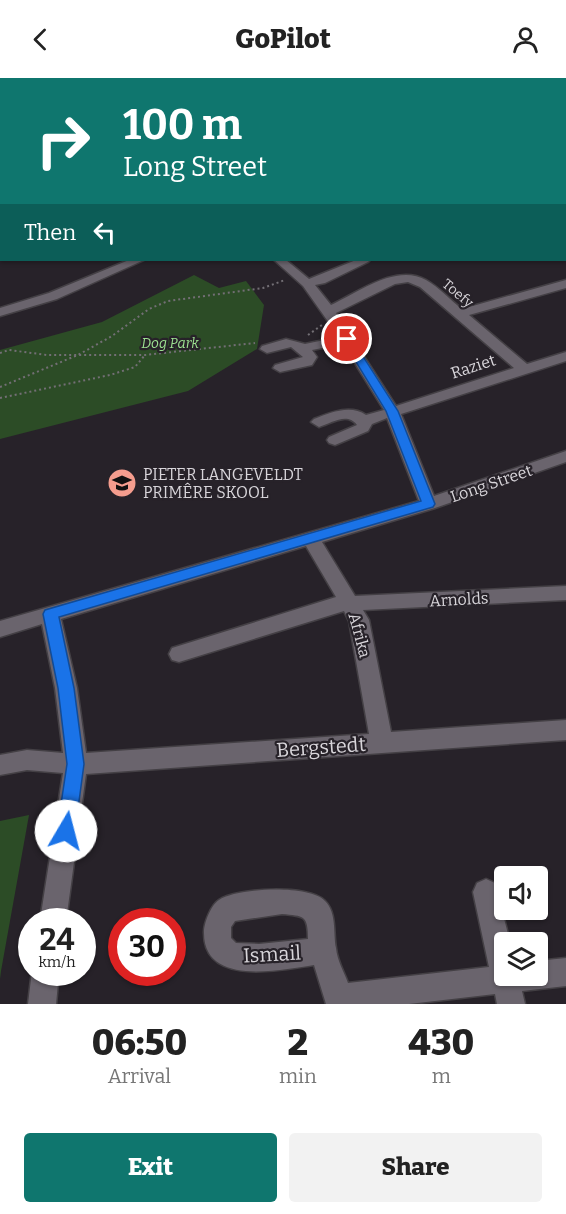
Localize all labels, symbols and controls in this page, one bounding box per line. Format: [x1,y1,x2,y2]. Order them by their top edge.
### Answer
icon: back [24,23,57,56]
text: GoPilot [235,23,331,55]
icon: person [509,23,542,56]
text: 100 m [123,100,242,150]
icon: right [24,102,102,180]
text: Long Street [123,151,267,183]
icon: left [88,216,121,249]
text: Then [24,219,76,246]
street label: Toefy [439,275,477,312]
pin [321,313,372,364]
icon: arrive [330,322,363,355]
park label: Dog Park [141,335,199,352]
street label: Raziet [448,350,498,383]
street label: Long Street [448,461,535,506]
place label: PIETER LANGEVELDT PRIMÊRE SKOOL [143,465,303,502]
school or university icon: PIETER LANGEVELDT PRIMÊRE SKOOL [106,467,138,499]
street label: Arnolds [429,588,489,611]
street label: Afrika [344,611,375,660]
street label: Bergstedt [275,732,367,762]
position arrow [34,799,98,863]
map controls [494,866,548,986]
button: sound [494,866,548,920]
speed limit sign: 30 [108,908,186,986]
text: 24 [39,922,75,958]
button: layers [494,932,548,986]
street label: Ismail [242,940,302,968]
text: km/h [38,953,76,971]
text: 06:50 [92,1021,187,1065]
text: 2 [287,1021,308,1065]
text: 430 [408,1021,474,1065]
text: Arrival [108,1064,171,1088]
text: min [279,1064,317,1088]
text: m [432,1064,451,1088]
button: Exit [24,1133,277,1202]
button: Share [289,1133,542,1202]

